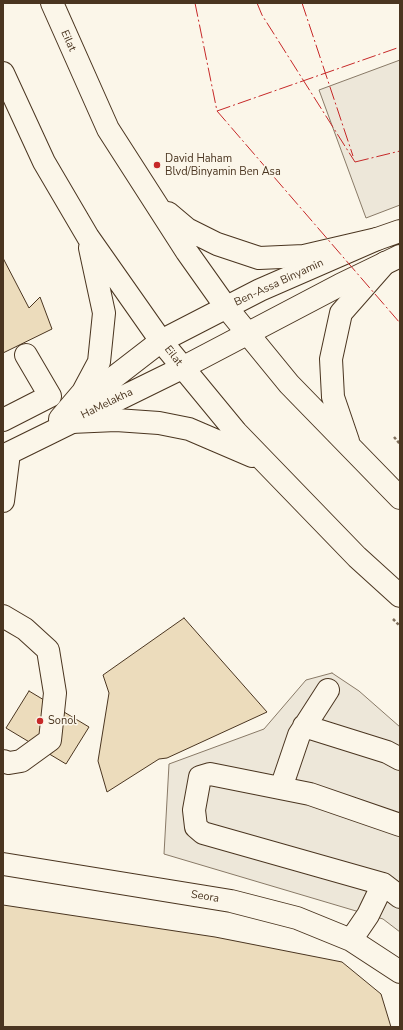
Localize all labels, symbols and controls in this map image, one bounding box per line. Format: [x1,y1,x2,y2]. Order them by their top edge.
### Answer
street label: Eilat [58,28,78,54]
place label: David Haham Blvd/Binyamin Ben Asa [165,152,281,178]
marker: David Haham Blvd/Binyamin Ben Asa [152,160,162,170]
street label: Ben-Assa Binyamin [232,257,326,309]
street label: Eilat [161,343,185,369]
street label: HaMelakha [79,386,135,422]
place label: Sonol [48,714,77,728]
marker: Sonol [35,716,45,726]
street label: Seora [190,888,220,906]

